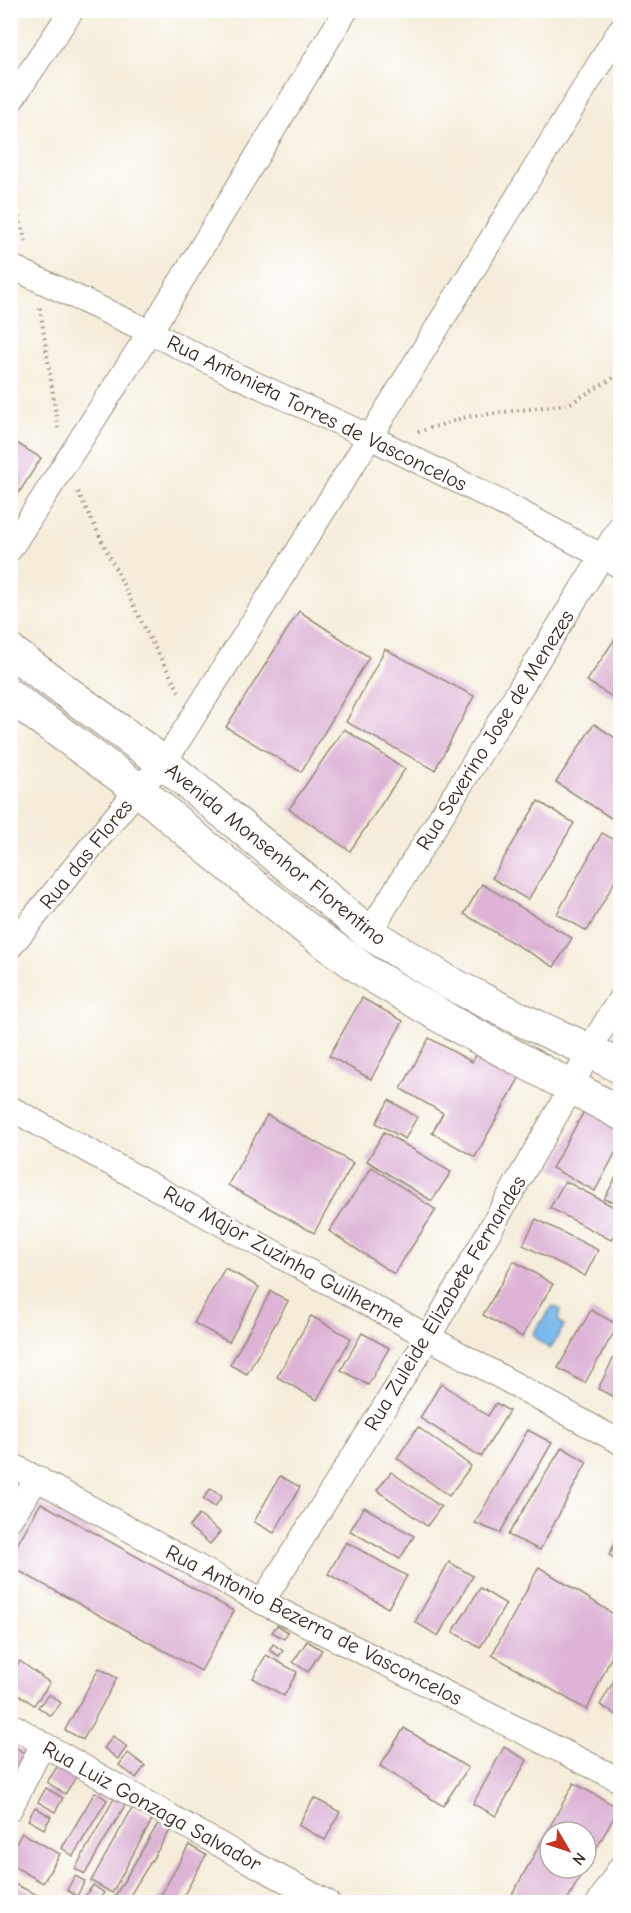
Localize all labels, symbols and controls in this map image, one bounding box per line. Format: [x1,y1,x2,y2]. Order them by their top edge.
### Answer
street label: Rua Antonieta Torres de Vasconcelos [163,330,471,496]
street label: Rua Severino Jose de Menezes [411,606,579,854]
street label: Avenida Monsenhor Florentino [161,758,391,950]
street label: Rua das Flores [35,794,137,914]
street label: Rua Zuleide Elizabete Fernandes [359,1171,531,1435]
street label: Rua Major Zuzinha Guilherme [159,1181,409,1333]
street label: Rua Antonio Bezerra de Vasconcelos [162,1540,466,1710]
street label: Rua Luiz Gonzaga Salvador [39,1736,266,1876]
north arrow [538,1820,598,1880]
text: N [569,1849,589,1869]

